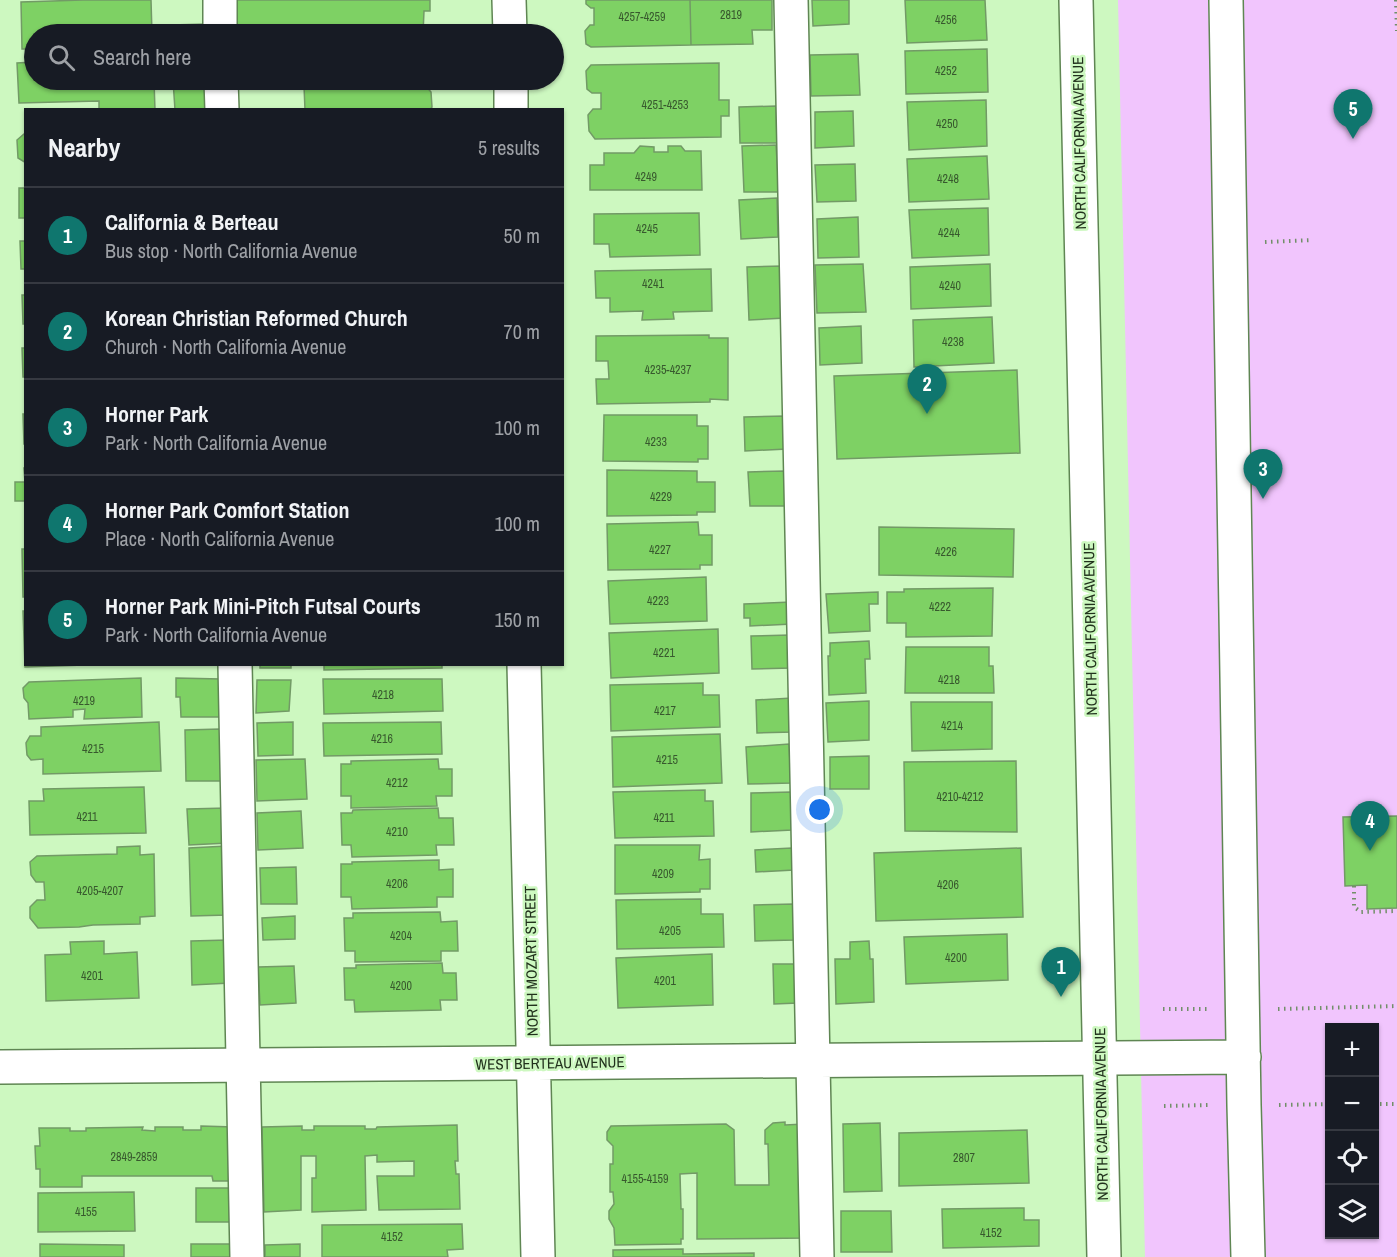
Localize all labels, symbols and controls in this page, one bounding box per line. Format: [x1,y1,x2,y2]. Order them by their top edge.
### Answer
house number: 2819 [720,7,742,23]
house number: 4257-4259 [618,9,666,25]
house number: 4256 [935,12,957,28]
search box [24,24,564,90]
icon: search [45,41,78,74]
text: Search here [93,42,191,72]
street label: NORTH CALIFORNIA AVENUE [1067,57,1091,229]
house number: 4252 [935,63,957,79]
pin: 5 [1334,90,1372,139]
house number: 4251-4253 [641,97,689,113]
house number: 4250 [936,116,958,132]
text: Nearby [48,130,120,165]
text: 5 results [478,134,540,161]
house number: 4249 [635,169,657,185]
house number: 4248 [937,171,959,187]
text: California & Berteau [105,207,278,237]
house number: 4245 [636,221,658,237]
text: 1 [63,222,72,249]
text: 50 m [504,222,540,249]
house number: 4244 [938,225,960,241]
text: Bus stop · North California Avenue [105,237,357,264]
house number: 4241 [642,276,664,292]
house number: 4240 [939,278,961,294]
text: Korean Christian Reformed Church [105,303,408,333]
text: 2 [63,318,72,345]
text: 70 m [504,318,540,345]
text: Church · North California Avenue [105,333,346,360]
house number: 4238 [942,334,964,350]
house number: 4235-4237 [644,362,692,378]
pin: 2 [908,364,946,414]
text: Horner Park [105,399,208,429]
text: 3 [63,414,72,441]
text: 100 m [494,414,540,441]
text: Park · North California Avenue [105,429,327,456]
house number: 4233 [645,434,667,450]
pin: 3 [1244,450,1282,499]
house number: 4229 [650,489,672,505]
text: Horner Park Comfort Station [105,495,350,525]
text: 4 [63,510,72,537]
text: 100 m [494,510,540,537]
text: Place · North California Avenue [105,525,334,552]
house number: 4227 [649,542,671,558]
street label: NORTH CALIFORNIA AVENUE [1078,543,1102,715]
house number: 4226 [935,544,957,560]
text: Horner Park Mini-Pitch Futsal Courts [105,591,421,621]
house number: 4223 [647,593,669,609]
house number: 4222 [929,599,951,615]
text: 5 [63,606,72,633]
text: 150 m [494,606,540,633]
text: Park · North California Avenue [105,621,327,648]
house number: 4221 [653,645,675,661]
house number: 4218 [938,672,960,688]
house number: 4218 [372,687,394,703]
house number: 4219 [73,693,95,709]
house number: 4217 [654,703,676,719]
house number: 4214 [941,718,963,734]
house number: 4216 [371,731,393,747]
house number: 4215 [82,741,104,757]
house number: 4215 [656,752,678,768]
house number: 4212 [386,775,408,791]
house number: 4210-4212 [936,789,984,805]
your location [805,795,834,824]
pin: 4 [1350,802,1390,851]
house number: 4211 [76,809,98,825]
house number: 4211 [653,810,675,826]
house number: 4210 [386,824,408,840]
house number: 4209 [652,866,674,882]
house number: 4206 [386,876,408,892]
house number: 4206 [937,877,959,893]
house number: 4205-4207 [76,883,124,899]
street label: NORTH MOZART STREET [519,885,543,1036]
house number: 4205 [659,923,681,939]
house number: 4204 [390,928,412,944]
pin: 1 [1042,948,1080,997]
house number: 4200 [945,950,967,966]
house number: 4201 [81,968,103,984]
house number: 4201 [654,973,676,989]
house number: 4200 [390,978,412,994]
map controls [1325,1023,1379,1239]
button: + [1325,1023,1379,1077]
street label: NORTH CALIFORNIA AVENUE [1089,1028,1113,1200]
street label: WEST BERTEAU AVENUE [475,1051,625,1075]
button: − [1325,1077,1379,1131]
button: locate [1325,1131,1379,1185]
house number: 2849-2859 [110,1149,158,1165]
house number: 2807 [953,1150,975,1166]
house number: 4155-4159 [621,1171,669,1187]
button: layers [1325,1185,1379,1239]
house number: 4155 [75,1204,97,1220]
house number: 4152 [980,1225,1002,1241]
house number: 4152 [381,1229,403,1245]

